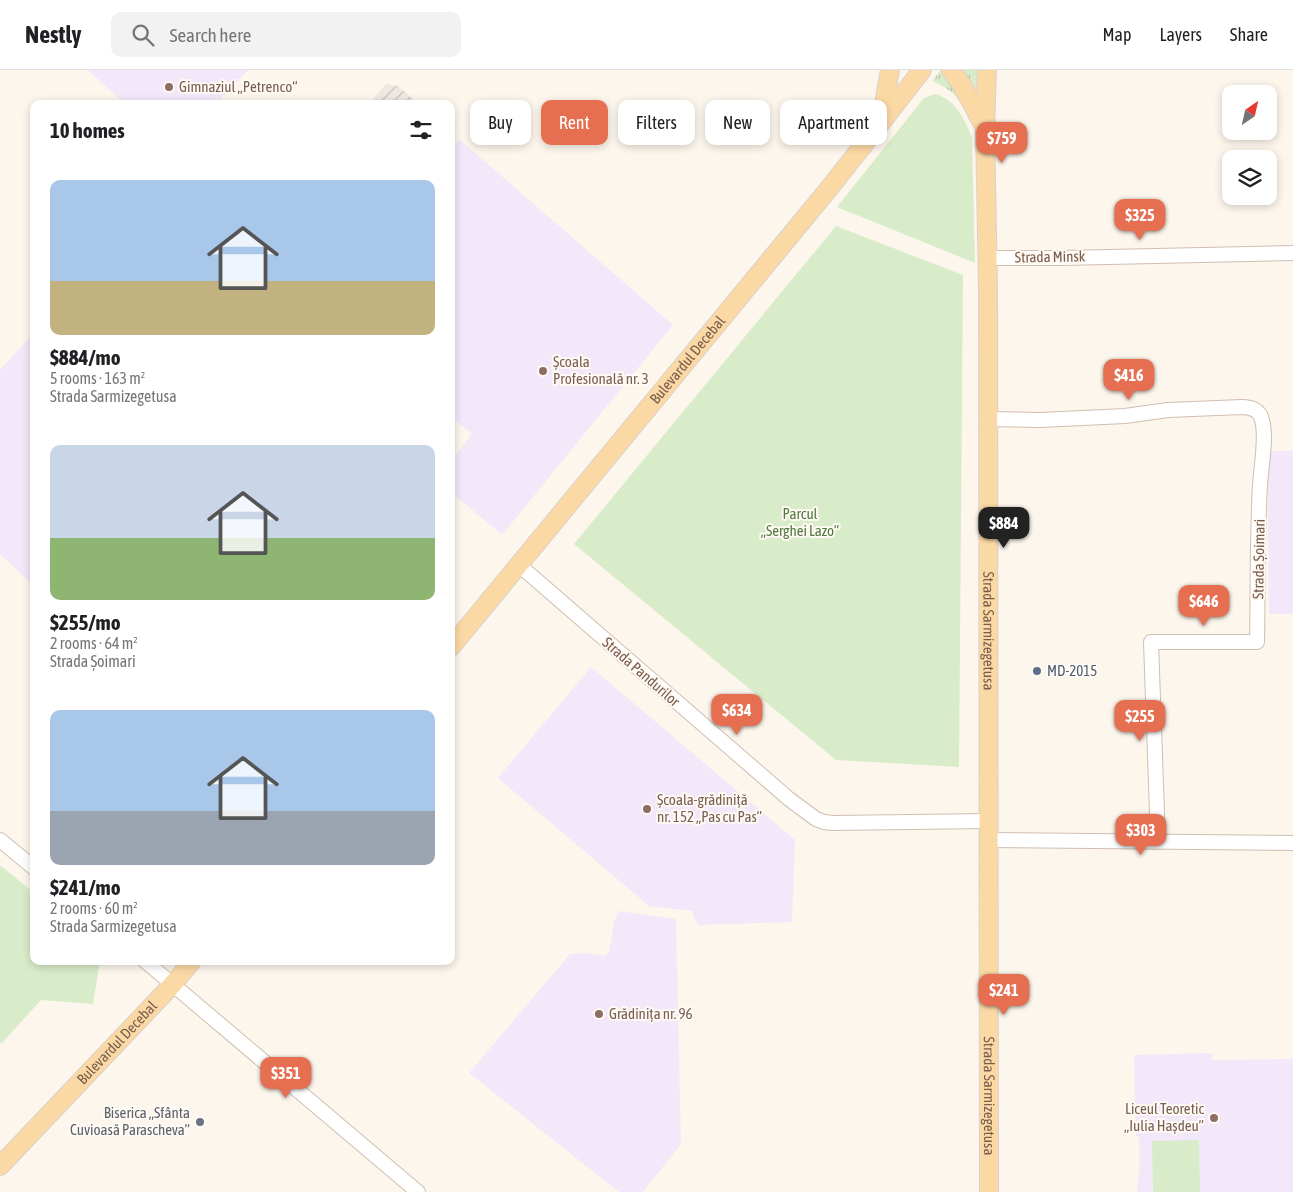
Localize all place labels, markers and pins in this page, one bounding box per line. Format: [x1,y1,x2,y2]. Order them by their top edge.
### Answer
place label: Gimnaziul „Petrenco“ [179,78,297,95]
marker: Gimnaziul „Petrenco“ [163,81,175,93]
pin: $759 [972,122,1032,164]
pin: $325 [1110,198,1170,241]
place label: Școala Profesională nr. 3 [553,353,649,387]
pin: $416 [1099,358,1159,401]
marker: Școala Profesională nr. 3 [537,365,549,377]
pin: $884 [974,506,1034,549]
pin: $646 [1174,584,1234,627]
place label: MD-2015 [1047,662,1097,679]
marker: MD-2015 [1031,665,1043,677]
pin: $634 [707,694,767,736]
pin: $255 [1110,700,1170,742]
place label: Școala-grădiniță nr. 152 „Pas cu Pas” [657,791,762,825]
marker: Școala-grădiniță nr. 152 „Pas cu Pas” [641,803,653,815]
pin: $303 [1111,814,1171,856]
pin: $241 [974,974,1034,1016]
place label: Grădinița nr. 96 [609,1005,693,1022]
marker: Grădinița nr. 96 [593,1008,605,1020]
pin: $351 [256,1056,316,1099]
place label: Liceul Teoretic „Iulia Hașdeu” [1124,1100,1204,1134]
place label: Biserica „Sfânta Cuvioasă Parascheva” [70,1104,190,1138]
marker: Liceul Teoretic „Iulia Hașdeu” [1208,1112,1220,1124]
marker: Biserica „Sfânta Cuvioasă Parascheva” [194,1116,206,1128]

